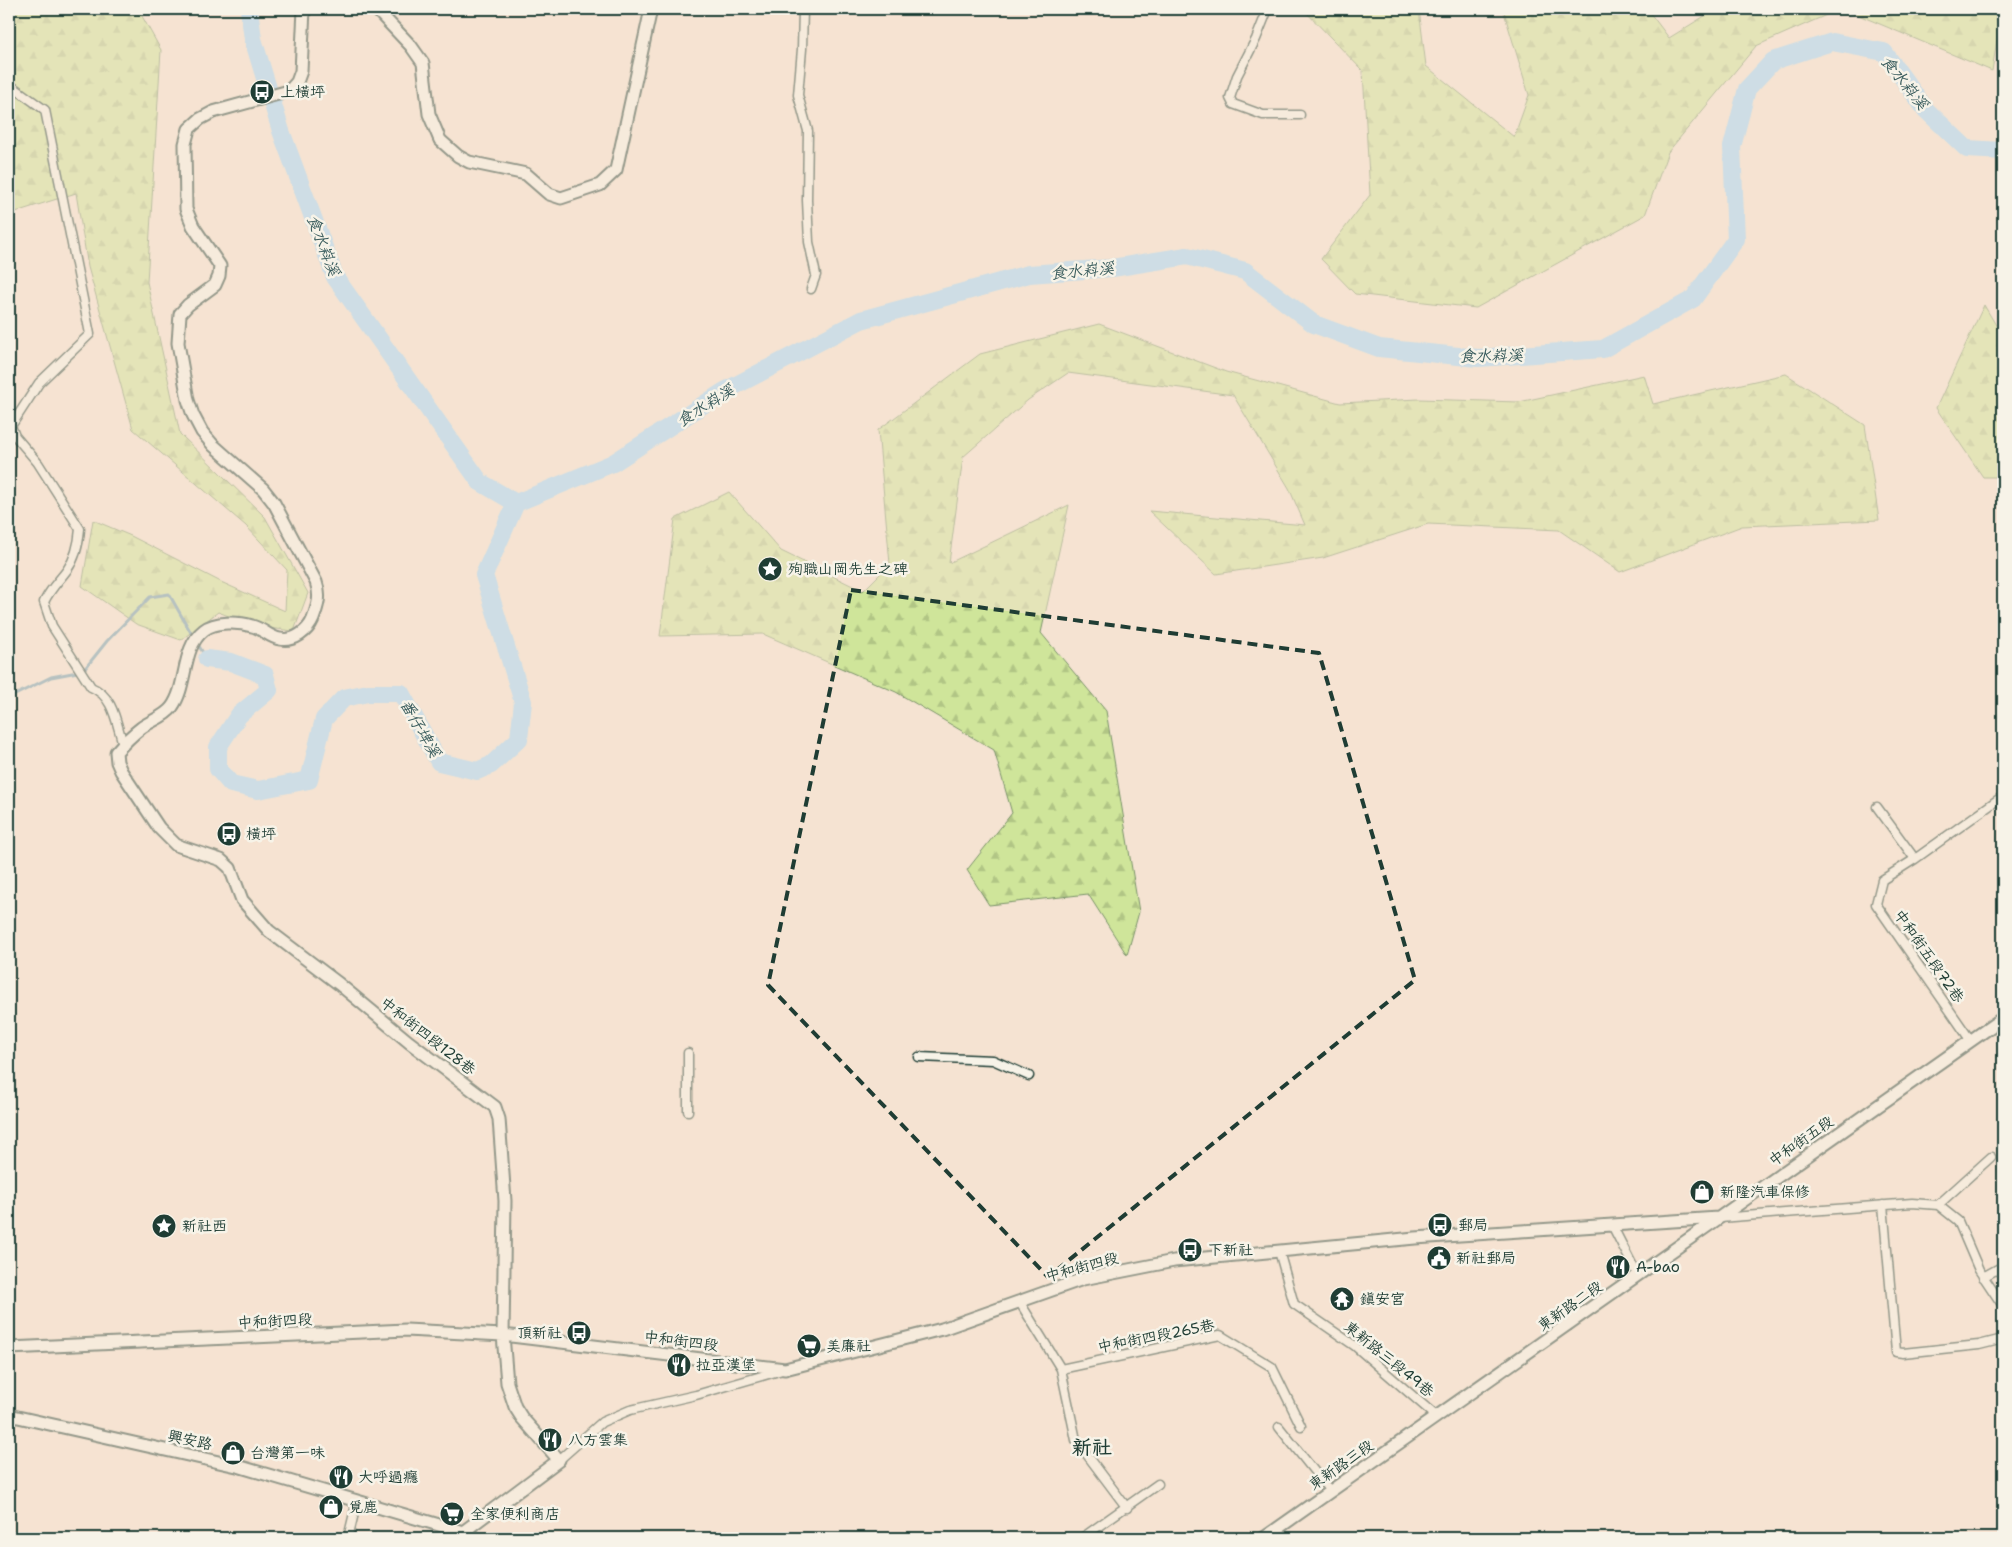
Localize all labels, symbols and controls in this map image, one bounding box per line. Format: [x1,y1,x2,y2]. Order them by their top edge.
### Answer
water label: 食水嵙溪 [1876,51,1934,115]
bus stop icon: 上橫坪 [249,79,275,105]
place label: 上橫坪 [280,82,325,102]
water label: 食水嵙溪 [302,212,345,280]
water label: 食水嵙溪 [1049,257,1116,284]
water label: 食水嵙溪 [1459,344,1524,367]
water label: 食水嵙溪 [673,379,739,431]
place icon: 殉職山岡先生之碑 [757,556,783,582]
place label: 殉職山岡先生之碑 [788,559,908,579]
water label: 番仔埤溪 [395,695,446,762]
bus stop icon: 橫坪 [216,821,242,847]
place label: 橫坪 [246,824,276,844]
street label: 中和街五段72巷 [1889,905,1969,1007]
street label: 中和街四段128巷 [376,992,480,1080]
street label: 中和街五段 [1765,1111,1837,1171]
shop icon: 新隆汽車保修 [1689,1179,1715,1205]
place label: 新隆汽車保修 [1720,1182,1810,1202]
bus stop icon: 郵局 [1427,1212,1453,1238]
place icon: 新社西 [151,1213,177,1239]
place label: 郵局 [1458,1215,1488,1235]
place label: 新社西 [182,1216,227,1236]
bus stop icon: 下新社 [1177,1237,1203,1263]
place label: 下新社 [1208,1240,1253,1260]
public building icon: 新社郵局 [1426,1245,1452,1271]
street label: 中和街四段 [1043,1248,1121,1286]
place label: 新社郵局 [1456,1248,1516,1268]
restaurant icon: A-bao [1605,1254,1631,1280]
place label: A-bao [1636,1257,1680,1277]
street label: 東新路二段 [1534,1276,1606,1336]
temple icon: 鎮安宮 [1329,1286,1355,1312]
place label: 鎮安宮 [1360,1289,1405,1309]
street label: 中和街四段 [237,1309,313,1333]
street label: 中和街四段265巷 [1096,1315,1216,1357]
street label: 東新路三段49巷 [1340,1317,1438,1401]
bus stop icon: 頂新社 [566,1320,592,1346]
place label: 頂新社 [517,1323,562,1343]
street label: 中和街四段 [643,1327,719,1355]
supermarket icon: 美廉社 [796,1333,822,1359]
place label: 美廉社 [826,1336,871,1356]
restaurant icon: 拉亞漢堡 [666,1352,692,1378]
place label: 拉亞漢堡 [696,1355,756,1375]
street label: 興安路 [166,1426,214,1454]
restaurant icon: 八方雲集 [537,1427,563,1453]
place label: 八方雲集 [568,1430,628,1450]
district label: 新社 [1072,1434,1112,1460]
street label: 東新路三段 [1305,1435,1377,1495]
shop icon: 台灣第一味 [220,1440,246,1466]
place label: 台灣第一味 [250,1443,325,1463]
restaurant icon: 大呼過癮 [328,1464,354,1490]
place label: 大呼過癮 [358,1467,418,1487]
shop icon: 覓鹿 [318,1494,344,1520]
place label: 覓鹿 [348,1497,378,1517]
supermarket icon: 全家便利商店 [439,1501,465,1527]
place label: 全家便利商店 [470,1504,560,1524]

